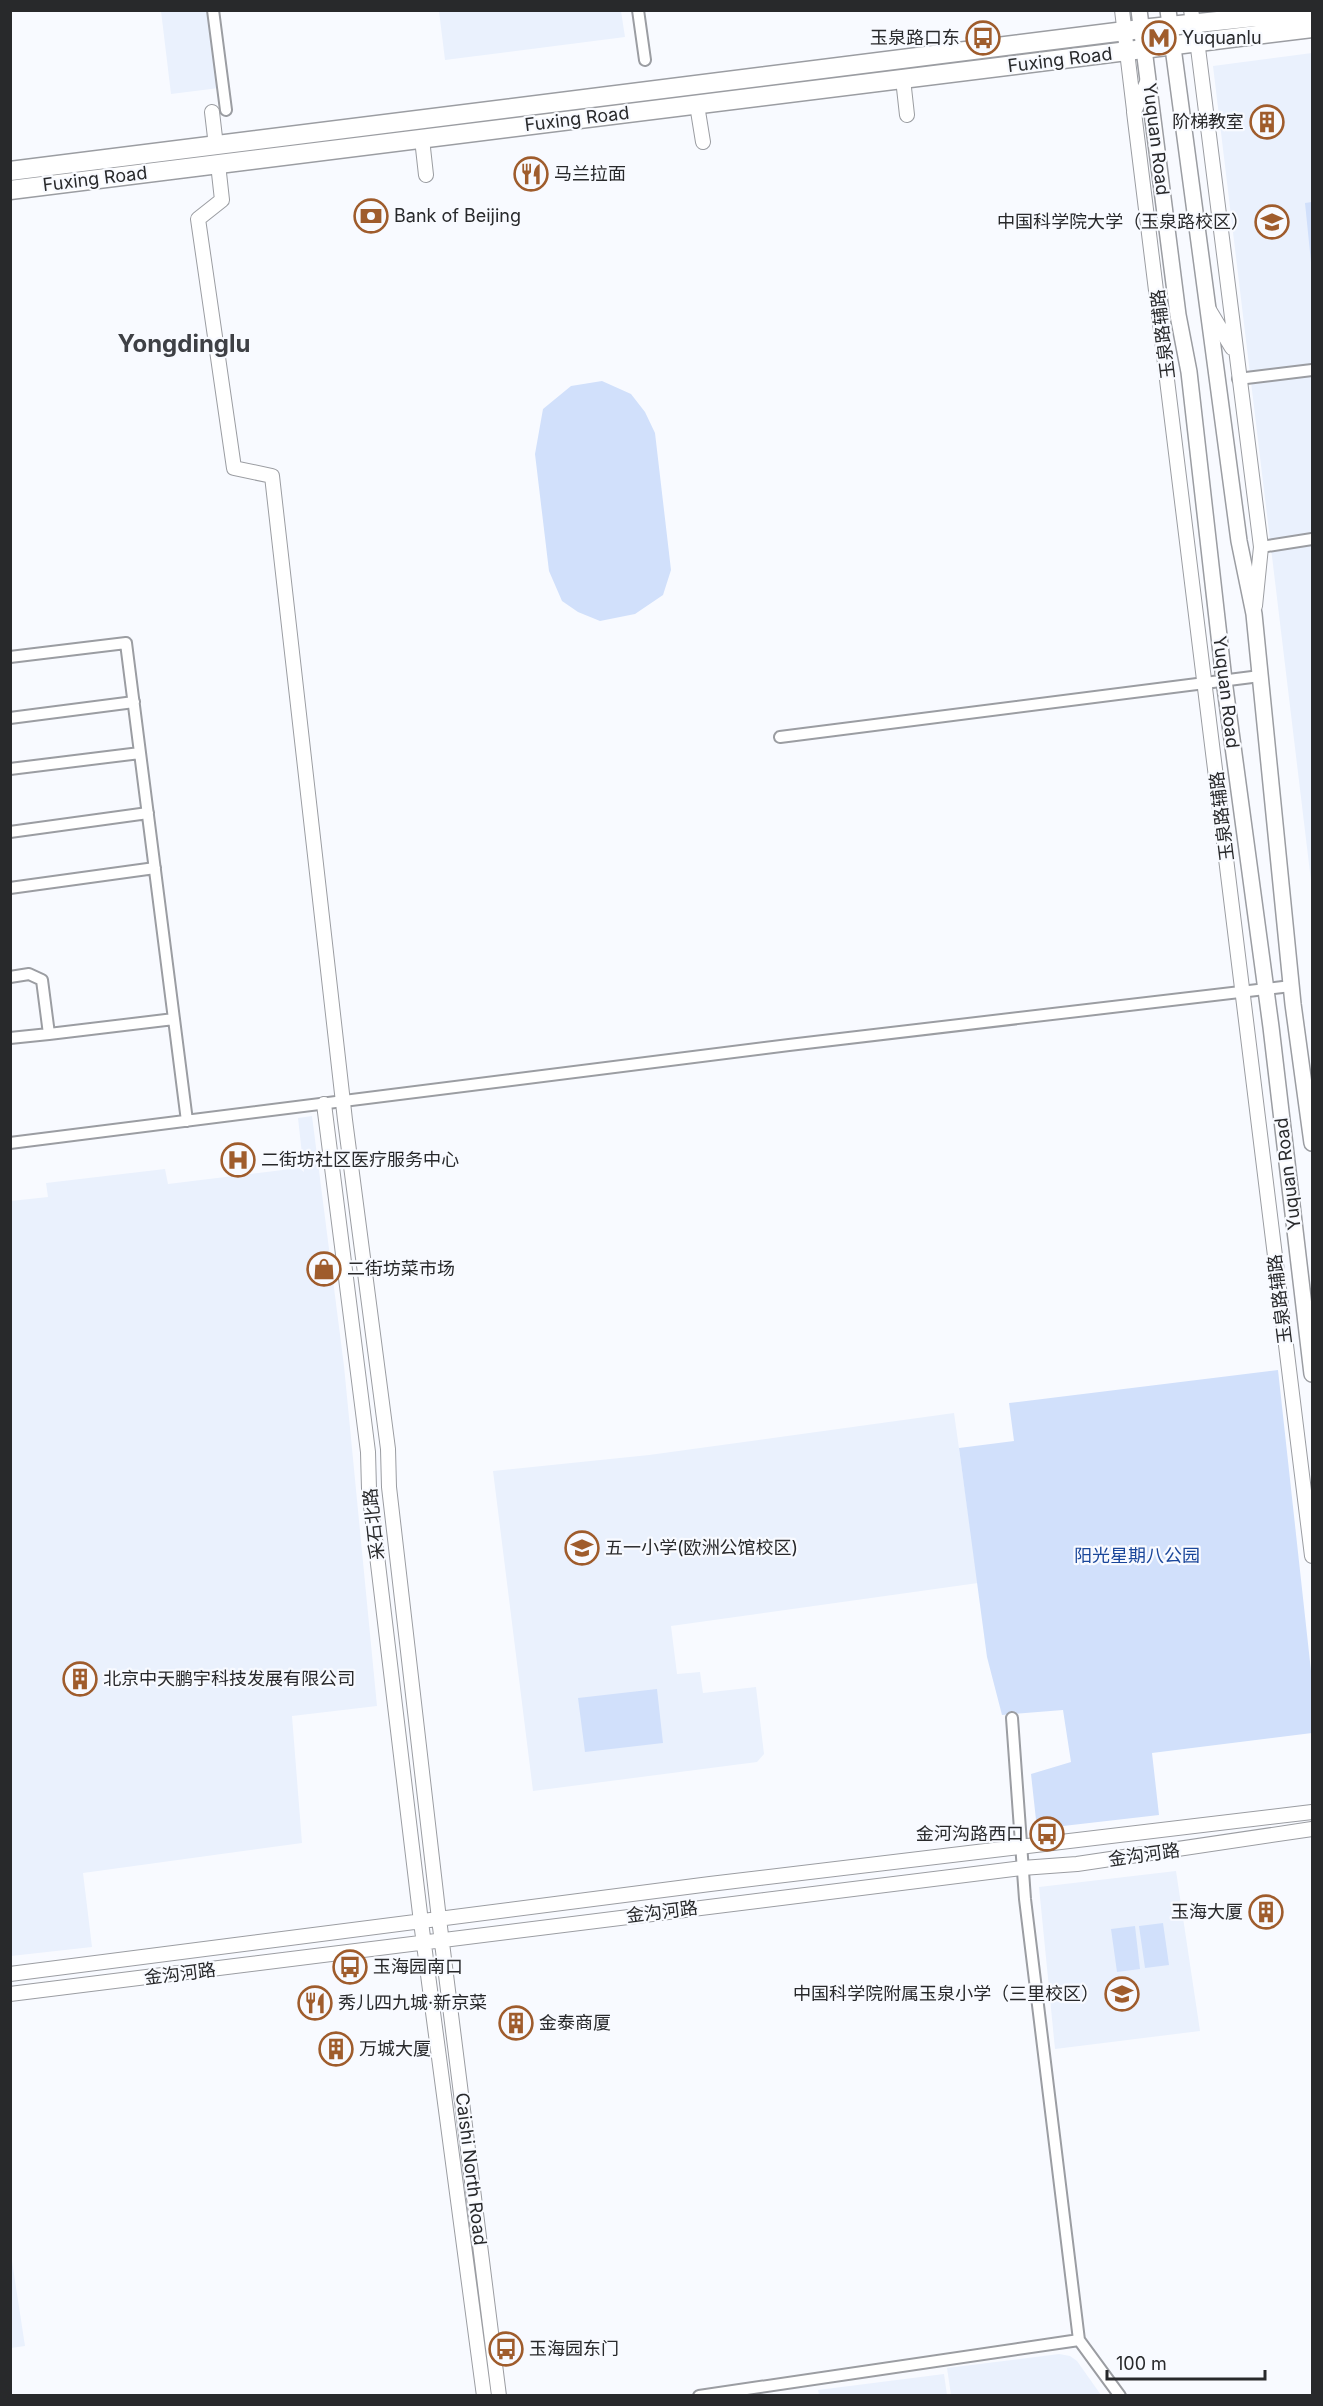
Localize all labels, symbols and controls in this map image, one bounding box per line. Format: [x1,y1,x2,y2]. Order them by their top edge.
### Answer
bus stop icon: 玉泉路口东 [965,20,1001,56]
metro station icon: Yuquanlu [1141,20,1177,56]
place label: 玉泉路口东 [870,27,960,48]
place label: Yuquanlu [1182,27,1262,48]
street label: Fuxing Road [1007,43,1113,76]
street label: Yuquan Road [1139,82,1174,196]
street label: Fuxing Road [524,102,630,135]
building icon: 阶梯教室 [1249,104,1285,140]
place label: 阶梯教室 [1172,111,1244,132]
restaurant icon: 马兰拉面 [513,156,549,192]
street label: Fuxing Road [42,162,148,195]
place label: 马兰拉面 [554,163,626,184]
bank icon: Bank of Beijing [353,198,389,234]
school or university icon: 中国科学院大学（玉泉路校区） [1254,204,1290,240]
place label: Bank of Beijing [394,205,521,226]
place label: 中国科学院大学（玉泉路校区） [997,211,1249,232]
street label: 玉泉路辅路 [1147,288,1178,380]
district label: Yongdinglu [118,329,250,358]
street label: Yuquan Road [1209,635,1244,749]
street label: 玉泉路辅路 [1206,770,1237,862]
street label: Yuquan Road [1270,1117,1305,1231]
hospital icon: 二街坊社区医疗服务中心 [220,1142,256,1178]
place label: 二街坊社区医疗服务中心 [261,1149,459,1170]
shop icon: 二街坊菜市场 [306,1251,342,1287]
street label: 玉泉路辅路 [1264,1253,1295,1345]
place label: 二街坊菜市场 [347,1258,455,1279]
street label: 采石北路 [359,1487,388,1561]
school or university icon: 五一小学(欧洲公馆校区) [564,1530,600,1566]
place label: 五一小学(欧洲公馆校区) [605,1537,798,1558]
park label: 阳光星期八公园 [1074,1545,1200,1566]
building icon: 北京中天鹏宇科技发展有限公司 [62,1661,98,1697]
place label: 北京中天鹏宇科技发展有限公司 [103,1668,355,1689]
bus stop icon: 金河沟路西口 [1029,1816,1065,1852]
place label: 金河沟路西口 [916,1823,1024,1844]
street label: 金沟河路 [1107,1839,1181,1870]
building icon: 玉海大厦 [1248,1894,1284,1930]
street label: 金沟河路 [625,1897,699,1926]
place label: 玉海大厦 [1171,1901,1243,1922]
bus stop icon: 玉海园南口 [332,1949,368,1985]
place label: 玉海园南口 [373,1956,463,1977]
street label: 金沟河路 [143,1959,217,1988]
school or university icon: 中国科学院附属玉泉小学（三里校区） [1104,1976,1140,2012]
place label: 中国科学院附属玉泉小学（三里校区） [793,1983,1099,2004]
restaurant icon: 秀儿四九城·新京菜 [297,1985,333,2021]
place label: 秀儿四九城·新京菜 [338,1992,487,2013]
building icon: 金泰商厦 [498,2005,534,2041]
place label: 金泰商厦 [539,2012,611,2033]
building icon: 万城大厦 [318,2031,354,2067]
place label: 万城大厦 [359,2038,431,2059]
street label: Caishi North Road [452,2091,491,2246]
bus stop icon: 玉海园东门 [488,2331,524,2367]
place label: 玉海园东门 [529,2338,619,2359]
scale bar [1107,2343,1264,2381]
text: 100 m [1116,2353,1167,2374]

